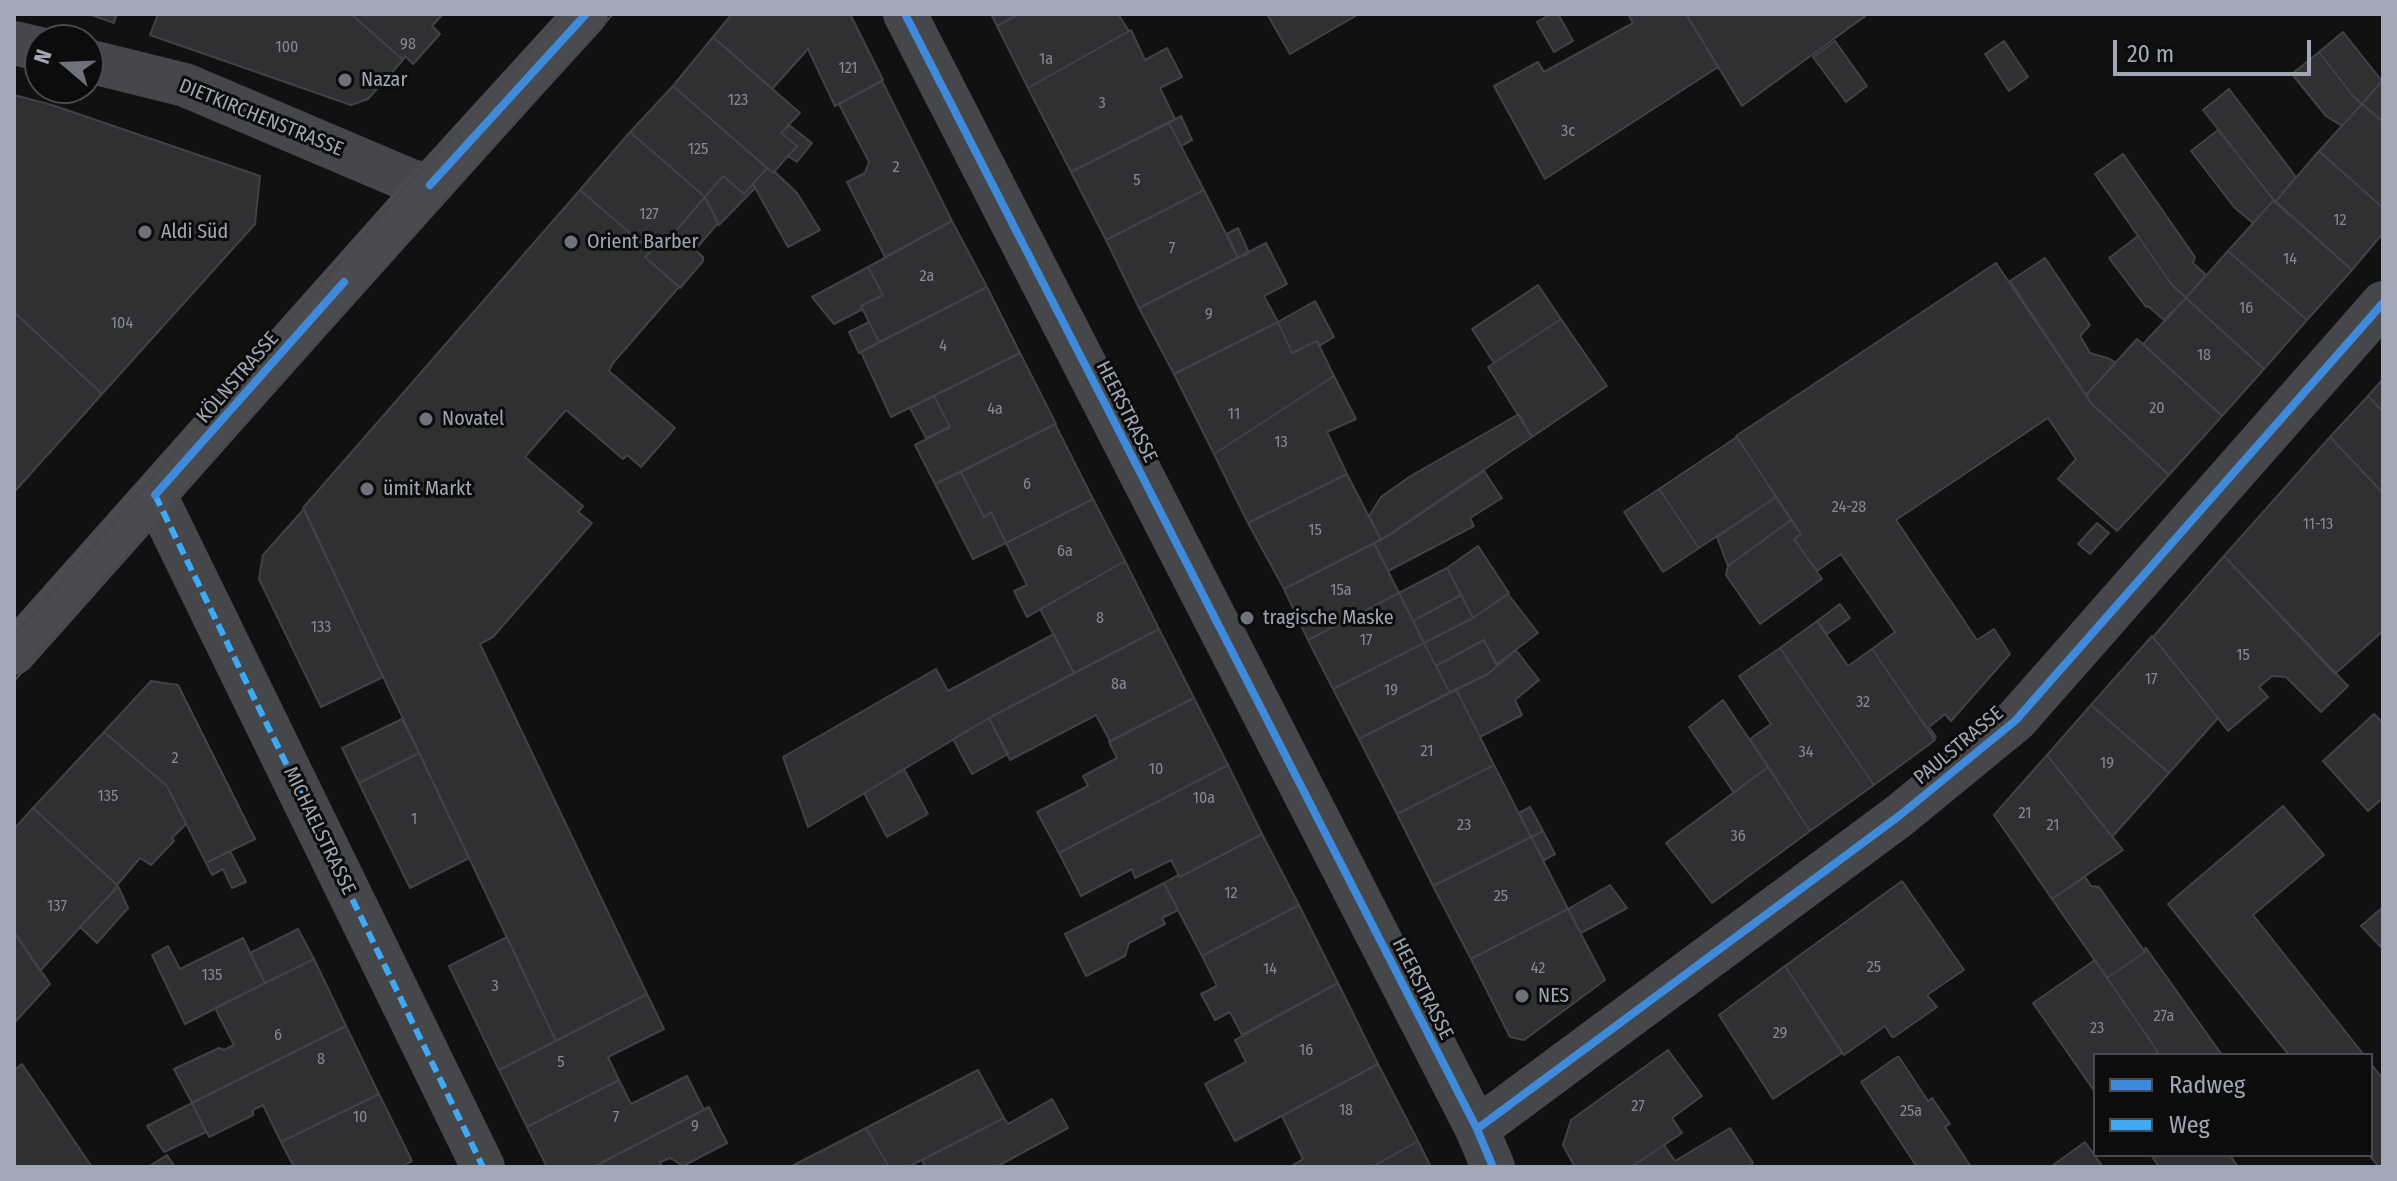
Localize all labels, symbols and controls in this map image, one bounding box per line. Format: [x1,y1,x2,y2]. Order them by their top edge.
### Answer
north arrow [24,24,104,104]
scale bar [2117,24,2315,74]
house number: 98 [400,35,416,55]
house number: 100 [276,38,298,58]
text: 20 m [2127,40,2174,68]
text: N [28,46,58,67]
house number: 1a [1039,50,1053,70]
house number: 121 [838,59,858,79]
place label: Nazar [361,68,407,92]
marker: Nazar [336,71,354,89]
street label: DIETKIRCHENSTRASSE [175,74,347,162]
house number: 123 [728,91,748,111]
house number: 3 [1098,94,1106,114]
house number: 3c [1561,122,1575,142]
house number: 125 [688,140,708,160]
house number: 2 [892,158,900,178]
house number: 5 [1133,171,1141,191]
house number: 127 [639,205,659,225]
house number: 12 [2333,211,2347,231]
place label: Aldi Süd [161,220,228,244]
marker: Aldi Süd [136,223,154,241]
place label: Orient Barber [587,230,698,254]
marker: Orient Barber [562,233,580,251]
house number: 7 [1169,239,1175,259]
house number: 14 [2283,250,2297,270]
house number: 2a [920,267,934,287]
house number: 16 [2239,299,2253,319]
house number: 9 [1205,305,1213,325]
house number: 104 [111,314,133,334]
street label: KÖLNSTRASSE [192,327,284,429]
house number: 4 [939,337,947,357]
house number: 18 [2197,346,2211,366]
street label: HEERSTRASSE [1090,357,1162,467]
house number: 20 [2149,399,2165,419]
house number: 4a [987,400,1003,420]
house number: 11 [1228,405,1240,425]
place label: Novatel [442,407,504,431]
marker: Novatel [417,410,435,428]
house number: 13 [1274,433,1288,453]
house number: 6 [1023,475,1031,495]
place label: ümit Markt [383,477,472,501]
marker: ümit Markt [358,480,376,498]
house number: 24-28 [1832,498,1866,518]
house number: 11-13 [2303,515,2333,535]
house number: 15 [1308,521,1322,541]
house number: 6a [1057,542,1073,562]
house number: 15a [1330,581,1352,601]
place label: tragische Maske [1263,606,1394,630]
house number: 8 [1096,609,1104,629]
marker: tragische Maske [1238,609,1256,627]
house number: 133 [311,618,331,638]
house number: 17 [1360,631,1372,651]
house number: 15 [2236,646,2250,666]
house number: 17 [2145,670,2157,690]
house number: 8a [1111,675,1127,695]
house number: 19 [1384,681,1398,701]
house number: 32 [1856,693,1870,713]
street label: PAULSTRASSE [1910,702,2008,790]
house number: 21 [1421,742,1433,762]
house number: 34 [1799,743,1813,763]
house number: 2 [171,749,179,769]
house number: 19 [2100,754,2114,774]
house number: 10 [1149,760,1163,780]
street label: MICHAELSTRASSE [278,763,360,899]
house number: 135 [98,787,118,807]
house number: 10a [1193,789,1215,809]
house number: 21 [2019,804,2031,824]
house number: 1 [411,810,417,830]
house number: 23 [1457,816,1471,836]
house number: 21 [2047,816,2059,836]
house number: 36 [1730,827,1746,847]
house number: 12 [1224,884,1238,904]
house number: 25 [1494,887,1508,907]
house number: 137 [47,897,67,917]
street label: HEERSTRASSE [1386,934,1458,1044]
house number: 25 [1867,958,1881,978]
house number: 42 [1531,959,1545,979]
house number: 14 [1263,960,1277,980]
house number: 135 [202,966,222,986]
house number: 3 [491,977,499,997]
place label: NES [1538,984,1569,1008]
marker: NES [1513,987,1531,1005]
house number: 27a [2154,1007,2174,1027]
house number: 23 [2090,1019,2104,1039]
house number: 29 [1773,1024,1787,1044]
house number: 6 [274,1026,282,1046]
house number: 16 [1299,1041,1313,1061]
house number: 8 [317,1050,325,1070]
house number: 5 [557,1053,565,1073]
legend [2093,1053,2373,1157]
text: Radweg [2169,1071,2245,1099]
house number: 27 [1631,1097,1645,1117]
house number: 18 [1339,1101,1353,1121]
house number: 25a [1900,1102,1922,1122]
house number: 10 [353,1108,367,1128]
house number: 7 [613,1108,619,1128]
text: Weg [2169,1111,2210,1139]
house number: 9 [691,1117,699,1137]

